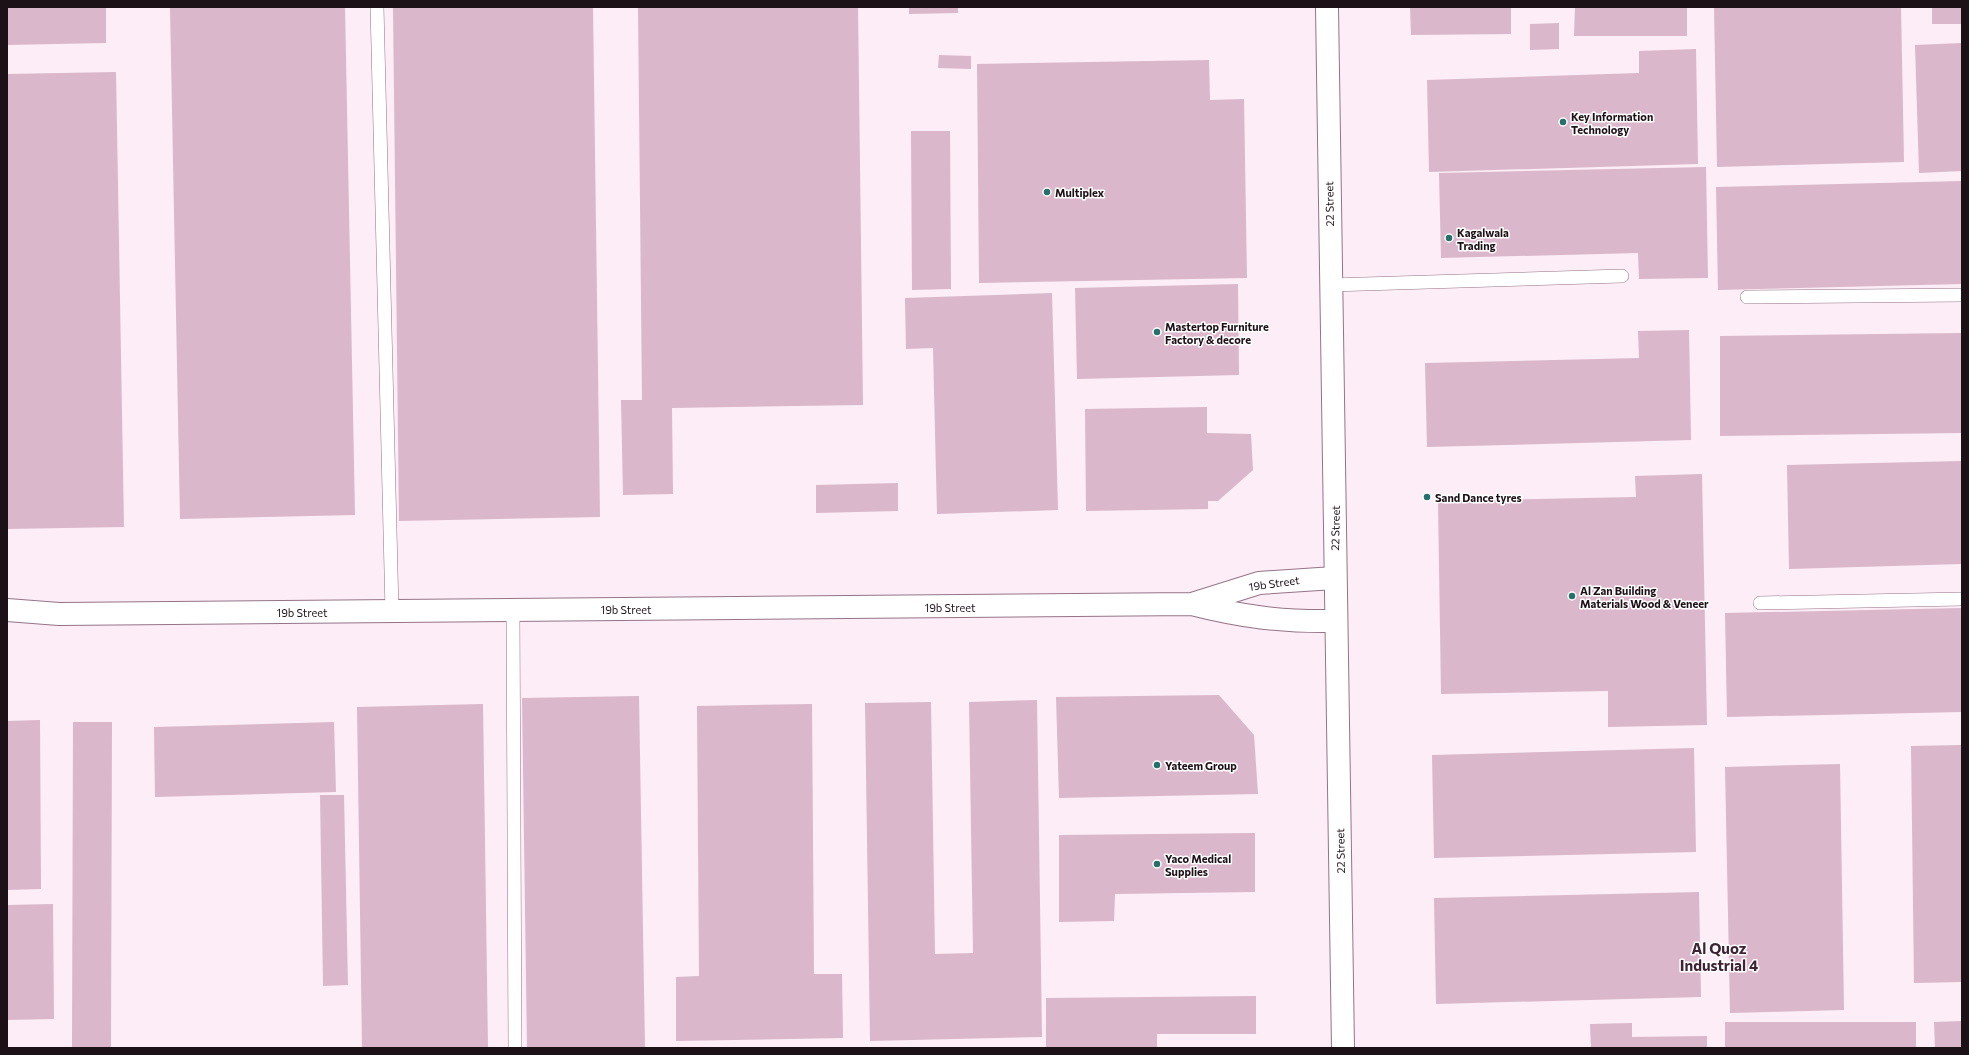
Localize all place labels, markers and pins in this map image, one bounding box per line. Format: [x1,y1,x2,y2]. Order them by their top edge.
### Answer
place label: Key Information Technology [1571,110,1653,136]
marker: Key Information Technology [1558,117,1568,127]
place label: Multiplex [1055,186,1105,199]
marker: Multiplex [1042,187,1052,197]
place label: Kagalwala Trading [1457,226,1509,252]
marker: Kagalwala Trading [1444,233,1454,243]
place label: Mastertop Furniture Factory & decore [1165,320,1269,346]
marker: Mastertop Furniture Factory & decore [1152,327,1162,337]
place label: Sand Dance tyres [1435,491,1522,504]
marker: Sand Dance tyres [1422,492,1432,502]
place label: Al Zan Building Materials Wood & Veneer [1580,584,1709,610]
marker: Al Zan Building Materials Wood & Veneer [1567,591,1577,601]
place label: Yateem Group [1165,759,1237,772]
marker: Yateem Group [1152,760,1162,770]
place label: Yaco Medical Supplies [1165,852,1231,878]
marker: Yaco Medical Supplies [1152,859,1162,869]

